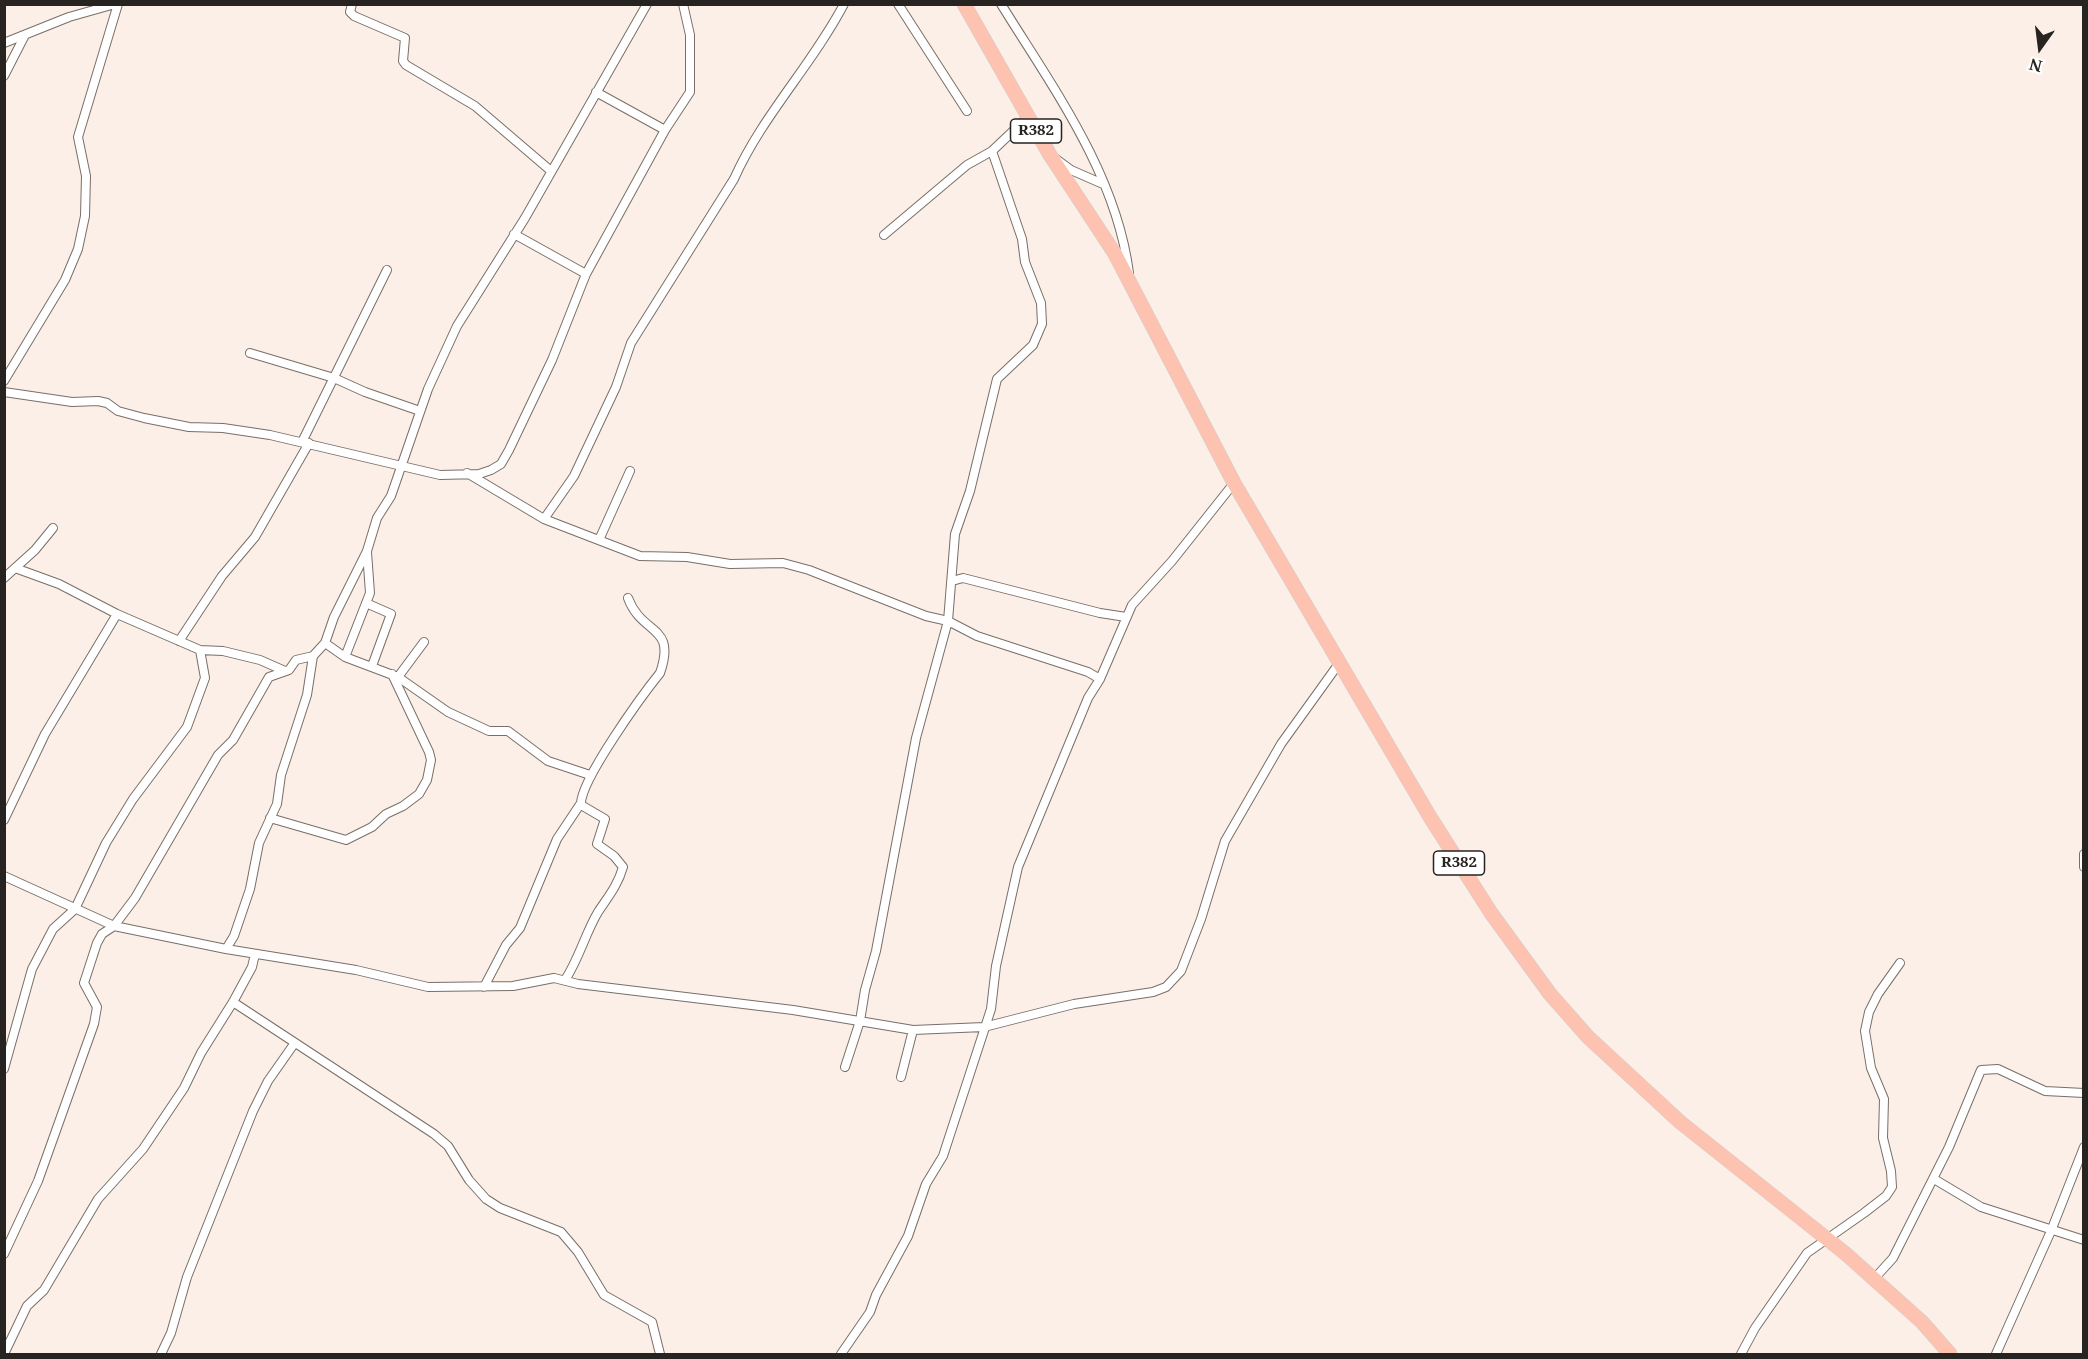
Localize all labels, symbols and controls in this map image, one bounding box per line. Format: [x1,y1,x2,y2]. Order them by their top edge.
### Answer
north arrow [2010,18,2070,78]
text: N [2027,53,2044,78]
road number: R382 [1010,119,1062,143]
road number: R382 [1434,851,1484,875]

